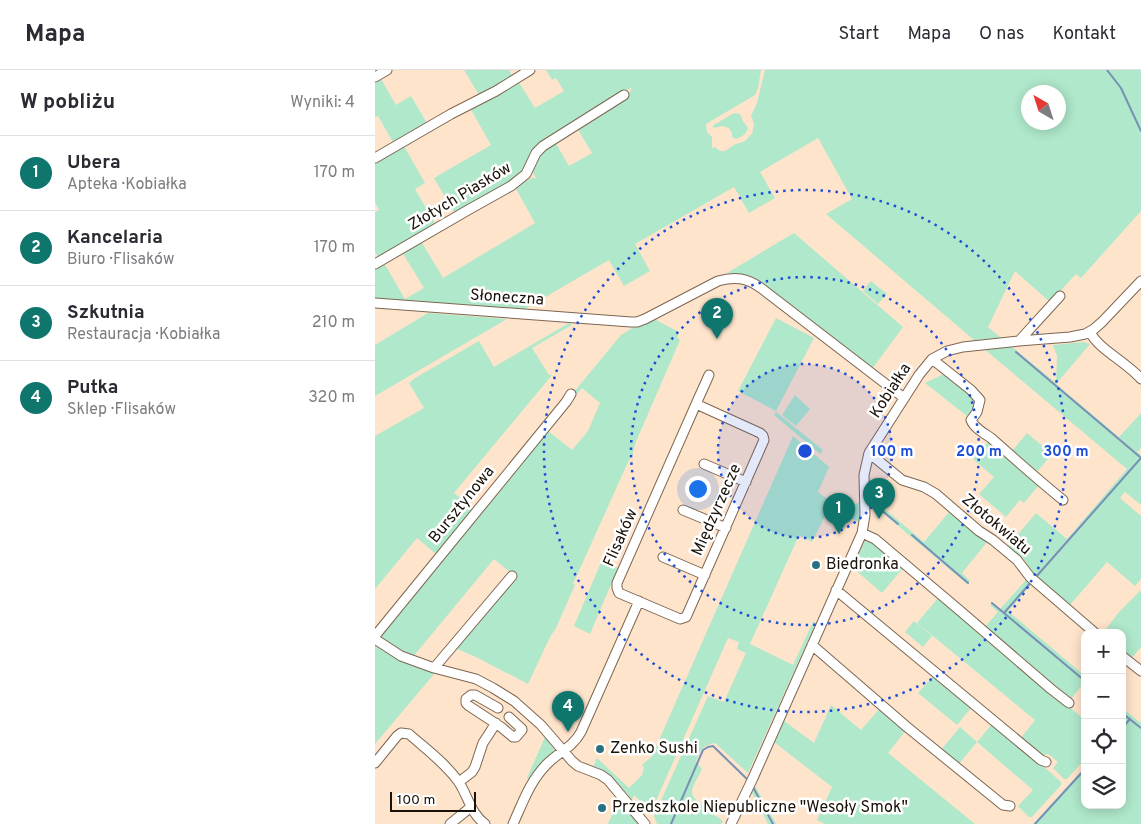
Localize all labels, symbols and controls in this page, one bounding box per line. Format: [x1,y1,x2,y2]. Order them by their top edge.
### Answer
text: Mapa [25,20,85,50]
text: Start [838,23,879,46]
text: Mapa [907,23,951,46]
text: O nas [979,23,1024,46]
text: Kontakt [1052,23,1116,46]
north arrow [1021,85,1066,130]
text: W pobliżu [20,89,115,116]
text: Wyniki: 4 [290,93,355,113]
text: Ubera [67,151,121,175]
street label: Złotych Piasków [405,158,515,236]
text: 1 [33,163,39,183]
text: 170 m [314,163,355,183]
text: Apteka · Kobiałka [67,175,187,195]
text: Kancelaria [67,226,163,250]
text: 2 [31,238,41,258]
text: 170 m [314,238,355,258]
text: Biuro · Flisaków [67,250,174,270]
street label: Słoneczna [469,285,545,311]
pin: 2 [701,298,733,339]
text: Szkutnia [67,301,144,325]
text: 3 [31,313,41,333]
text: 210 m [312,313,355,333]
text: Restauracja · Kobiałka [67,325,220,345]
street label: Kobiałka [866,360,916,422]
text: Putka [67,376,118,400]
text: 4 [31,388,41,408]
text: 320 m [308,388,355,408]
text: Sklep · Flisaków [67,400,176,420]
centre of rings [796,442,814,460]
text: 100 m [871,443,913,462]
text: 200 m [956,443,1002,462]
text: 300 m [1043,443,1089,462]
street label: Międzyrzecze [688,461,746,559]
street label: Bursztynowa [425,462,499,548]
your location [685,476,711,502]
pin: 3 [863,478,895,519]
street label: Złotokwiatu [957,490,1035,560]
pin: 1 [823,493,855,534]
street label: Flisaków [599,506,643,570]
place label: Biedronka [826,555,899,575]
marker: Biedronka [810,559,822,571]
map controls [1081,629,1126,809]
button: + [1081,629,1126,674]
button: − [1081,674,1126,719]
pin: 4 [552,691,584,732]
button: locate [1081,719,1126,764]
place label: Zenko Sushi [610,739,698,759]
marker: Zenko Sushi [594,743,606,755]
button: layers [1081,764,1126,809]
scale bar [390,789,476,812]
text: 100 m [397,792,435,809]
place label: Przedszkole Niepubliczne "Wesoły Smok" [612,798,908,818]
marker: Przedszkole Niepubliczne "Wesoły Smok" [596,802,608,814]

